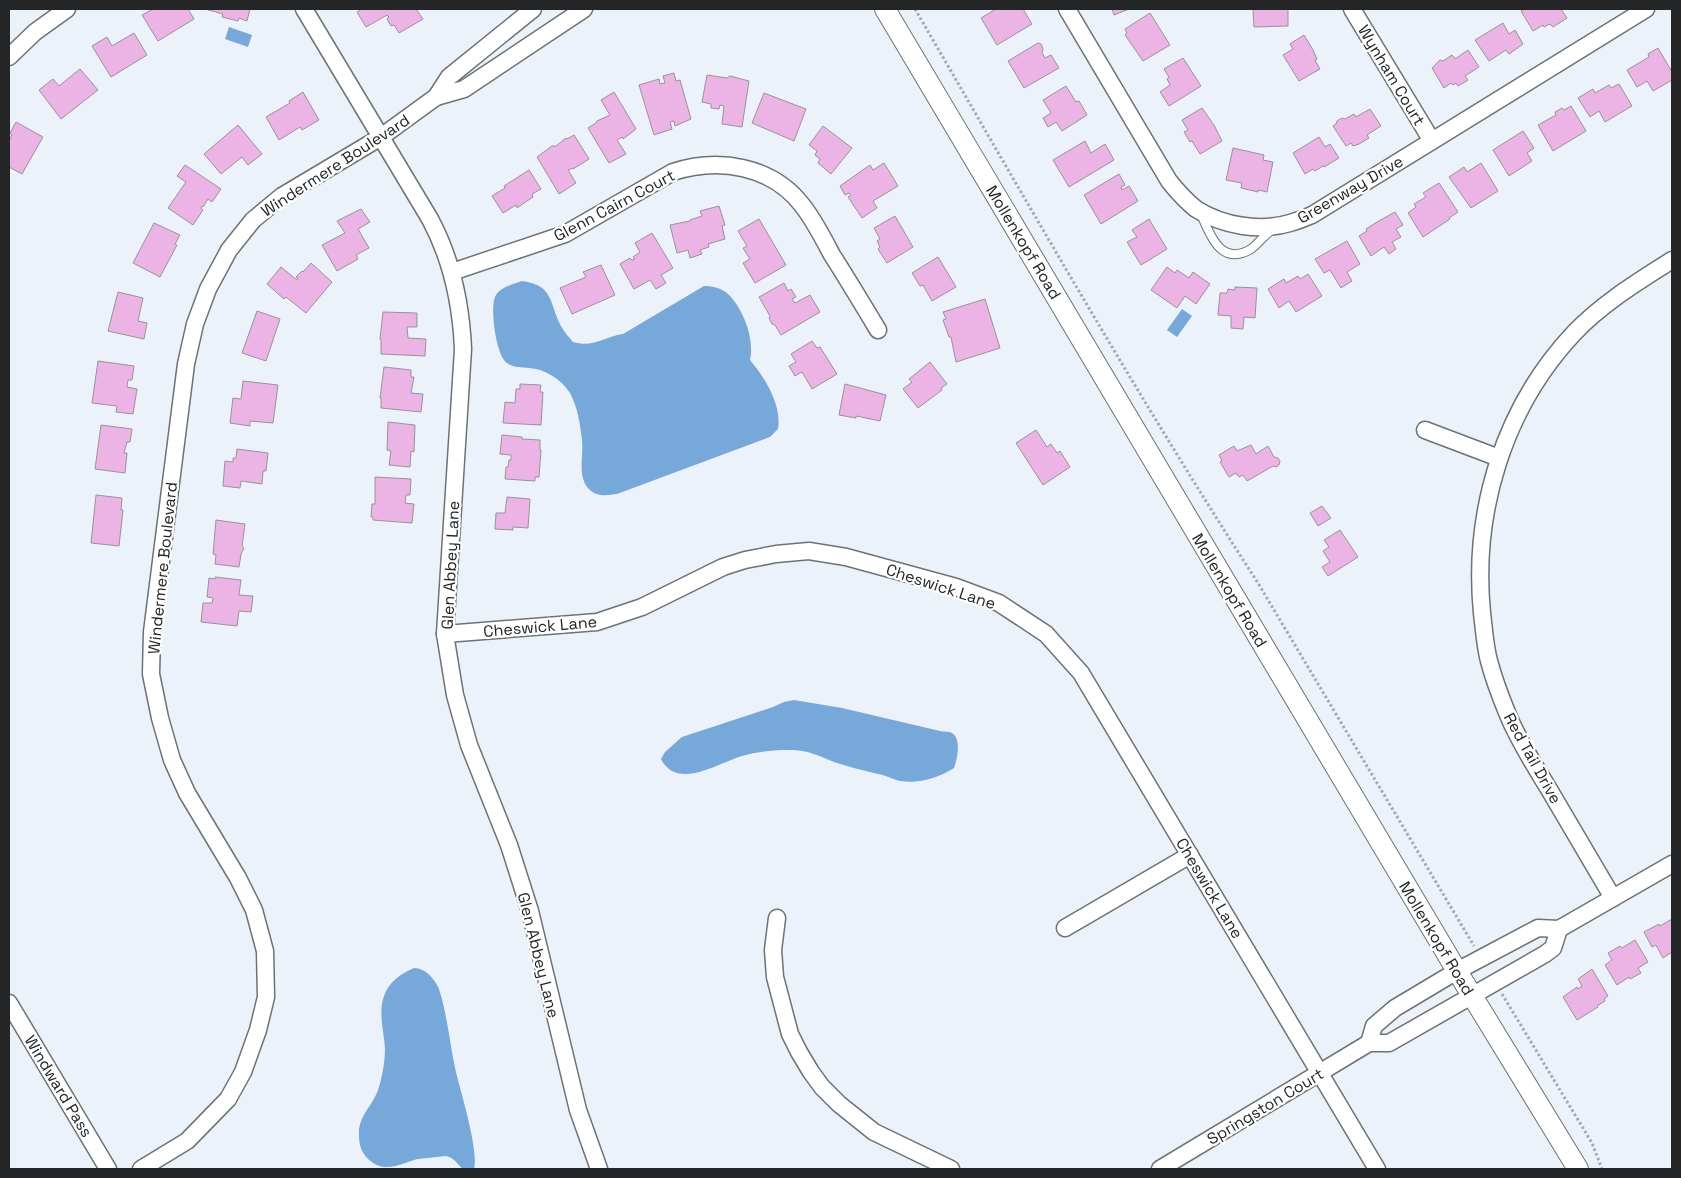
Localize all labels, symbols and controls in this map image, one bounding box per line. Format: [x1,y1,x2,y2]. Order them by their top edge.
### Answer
street label: Wynham Court [1353,21,1430,129]
street label: Windermere Boulevard [257,109,414,221]
street label: Greenway Drive [1294,151,1407,228]
street label: Glenn Cairn Court [550,165,678,246]
street label: Mollenkopf Road [981,181,1066,303]
street label: Windermere Boulevard [143,481,182,655]
street label: Glen Abbey Lane [437,500,464,630]
street label: Mollenkopf Road [1187,529,1272,651]
street label: Cheswick Lane [883,559,998,614]
street label: Cheswick Lane [482,611,598,642]
street label: Red Tail Drive [1499,709,1566,808]
street label: Cheswick Lane [1171,834,1248,943]
street label: Mollenkopf Road [1394,877,1479,999]
street label: Glen Abbey Lane [513,890,564,1020]
street label: Windward Pass [20,1031,97,1141]
street label: Springston Court [1203,1063,1328,1150]

